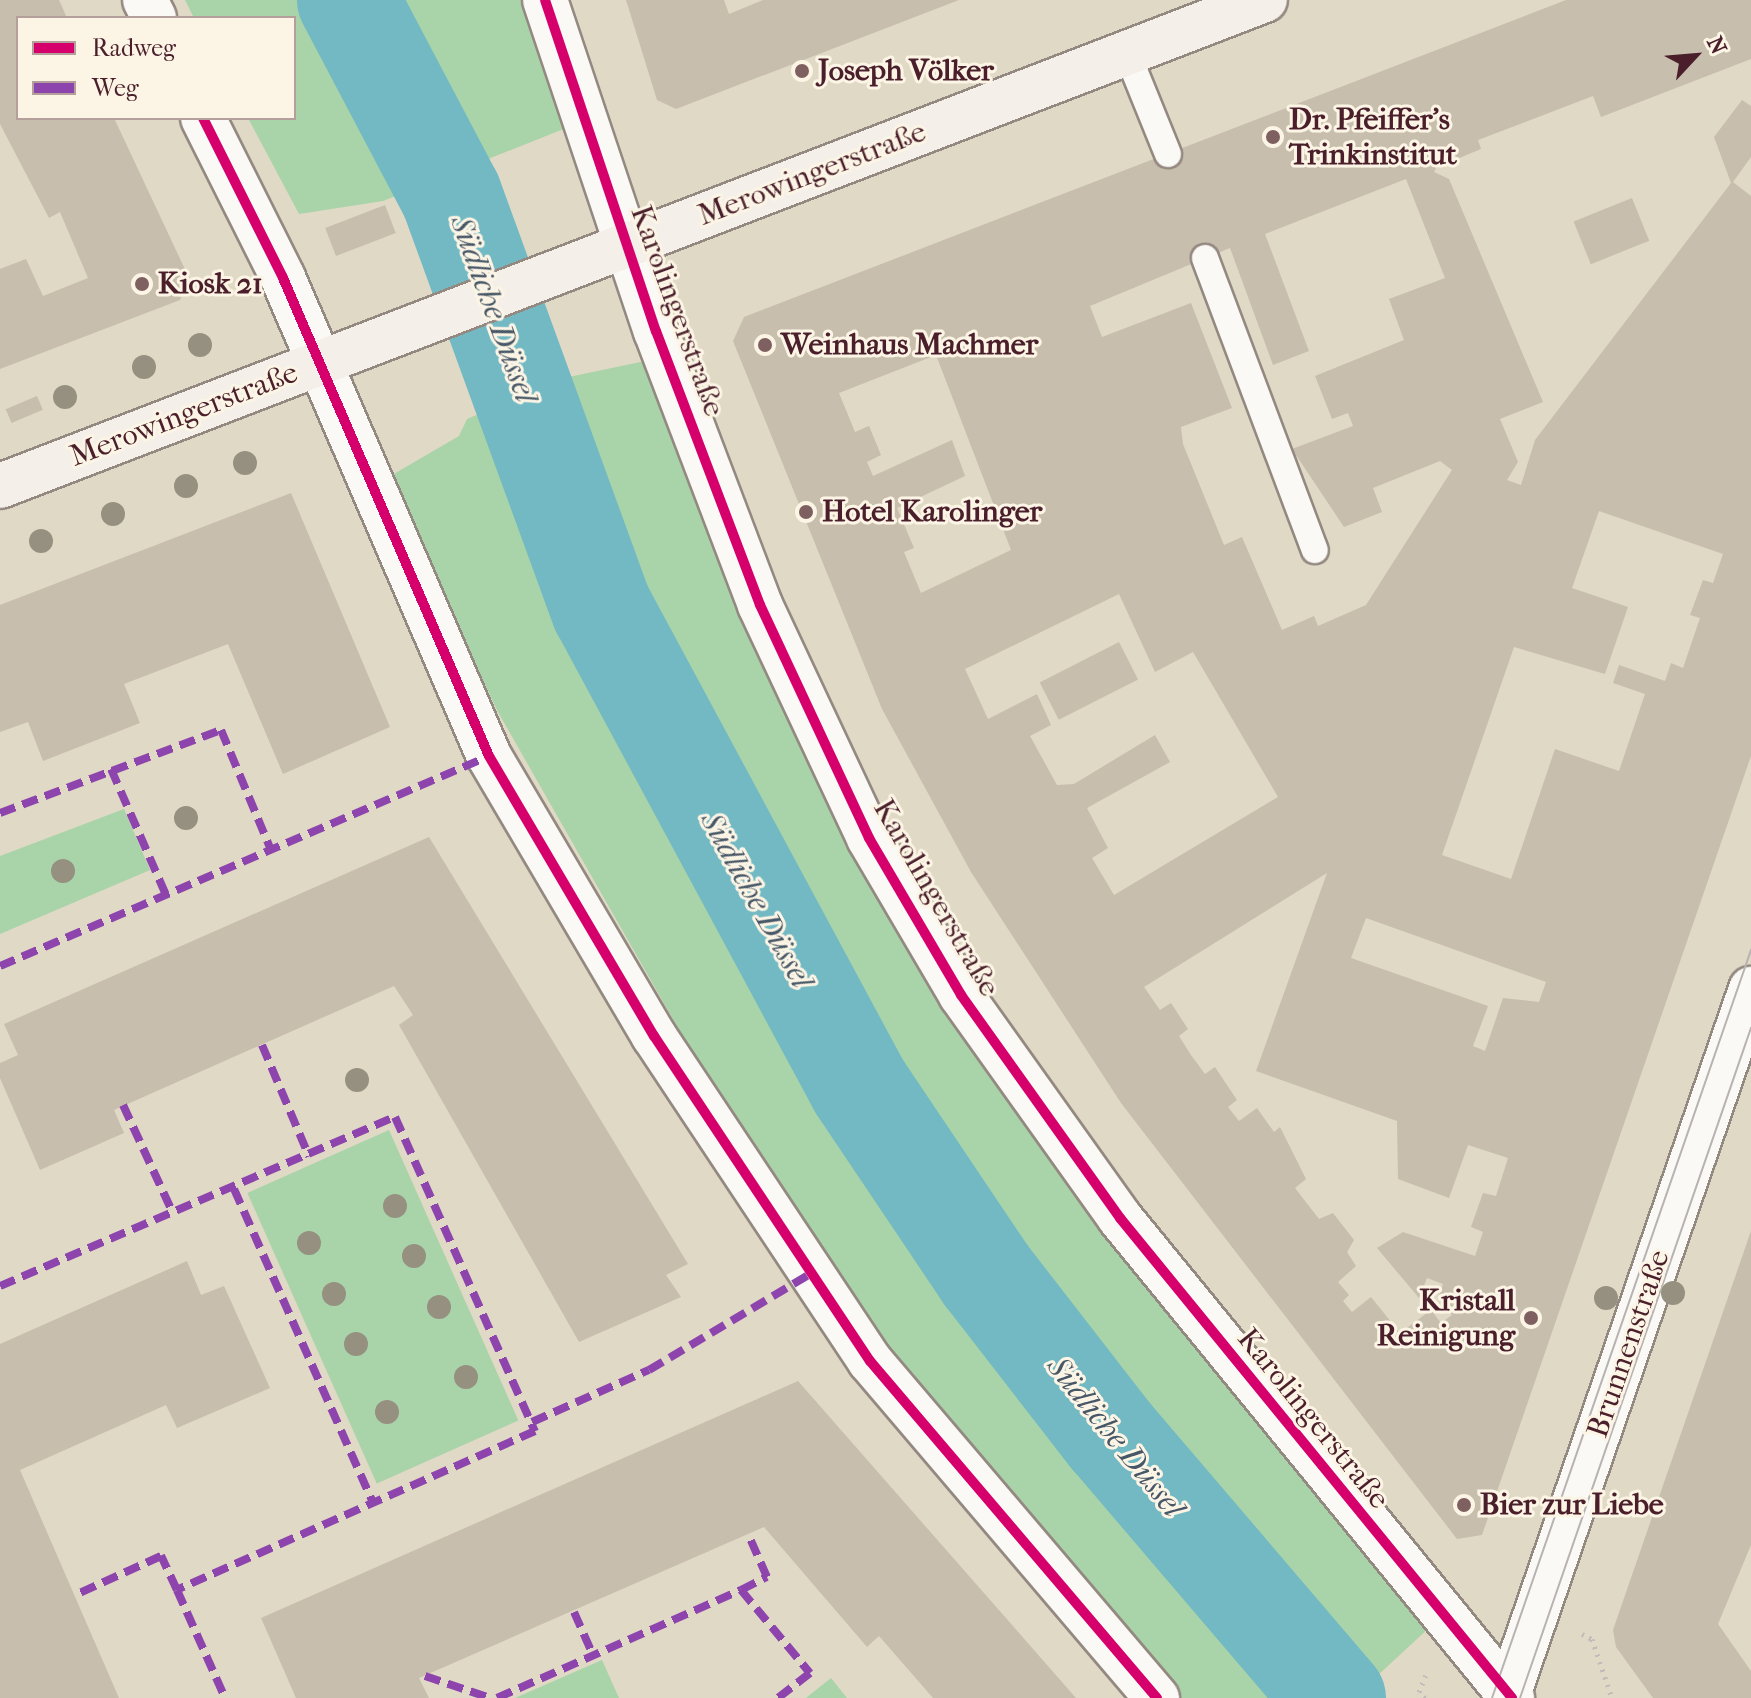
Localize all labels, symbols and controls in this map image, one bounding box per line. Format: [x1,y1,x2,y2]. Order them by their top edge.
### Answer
legend [16,16,296,120]
north arrow [1655,16,1735,96]
text: N [1701,32,1732,59]
text: Radweg [92,34,176,62]
place label: Joseph Völker [818,53,994,89]
marker: Joseph Völker [793,62,811,80]
text: Weg [92,74,139,102]
place label: Dr. Pfeiffer's Trinkinstitut [1289,102,1457,172]
street label: Merowingerstraße [693,114,931,234]
marker: Dr. Pfeiffer's Trinkinstitut [1264,128,1282,146]
street label: Karolingerstraße [622,201,732,421]
water label: Südliche Düssel [441,210,545,408]
place label: Kiosk 21 [158,266,263,302]
marker: Kiosk 21 [133,275,151,293]
place label: Weinhaus Machmer [781,327,1038,363]
marker: Weinhaus Machmer [756,336,774,354]
street label: Merowingerstraße [65,355,303,475]
place label: Hotel Karolinger [822,494,1042,530]
marker: Hotel Karolinger [797,503,815,521]
street label: Karolingerstraße [865,793,1007,1003]
water label: Südliche Düssel [692,805,820,995]
street label: Brunnenstraße [1580,1245,1678,1443]
place label: Kristall Reinigung [1377,1283,1515,1354]
marker: Kristall Reinigung [1522,1309,1540,1327]
street label: Karolingerstraße [1229,1322,1397,1516]
water label: Südliche Düssel [1038,1349,1192,1525]
place label: Bier zur Liebe [1480,1487,1664,1523]
marker: Bier zur Liebe [1455,1496,1473,1514]

